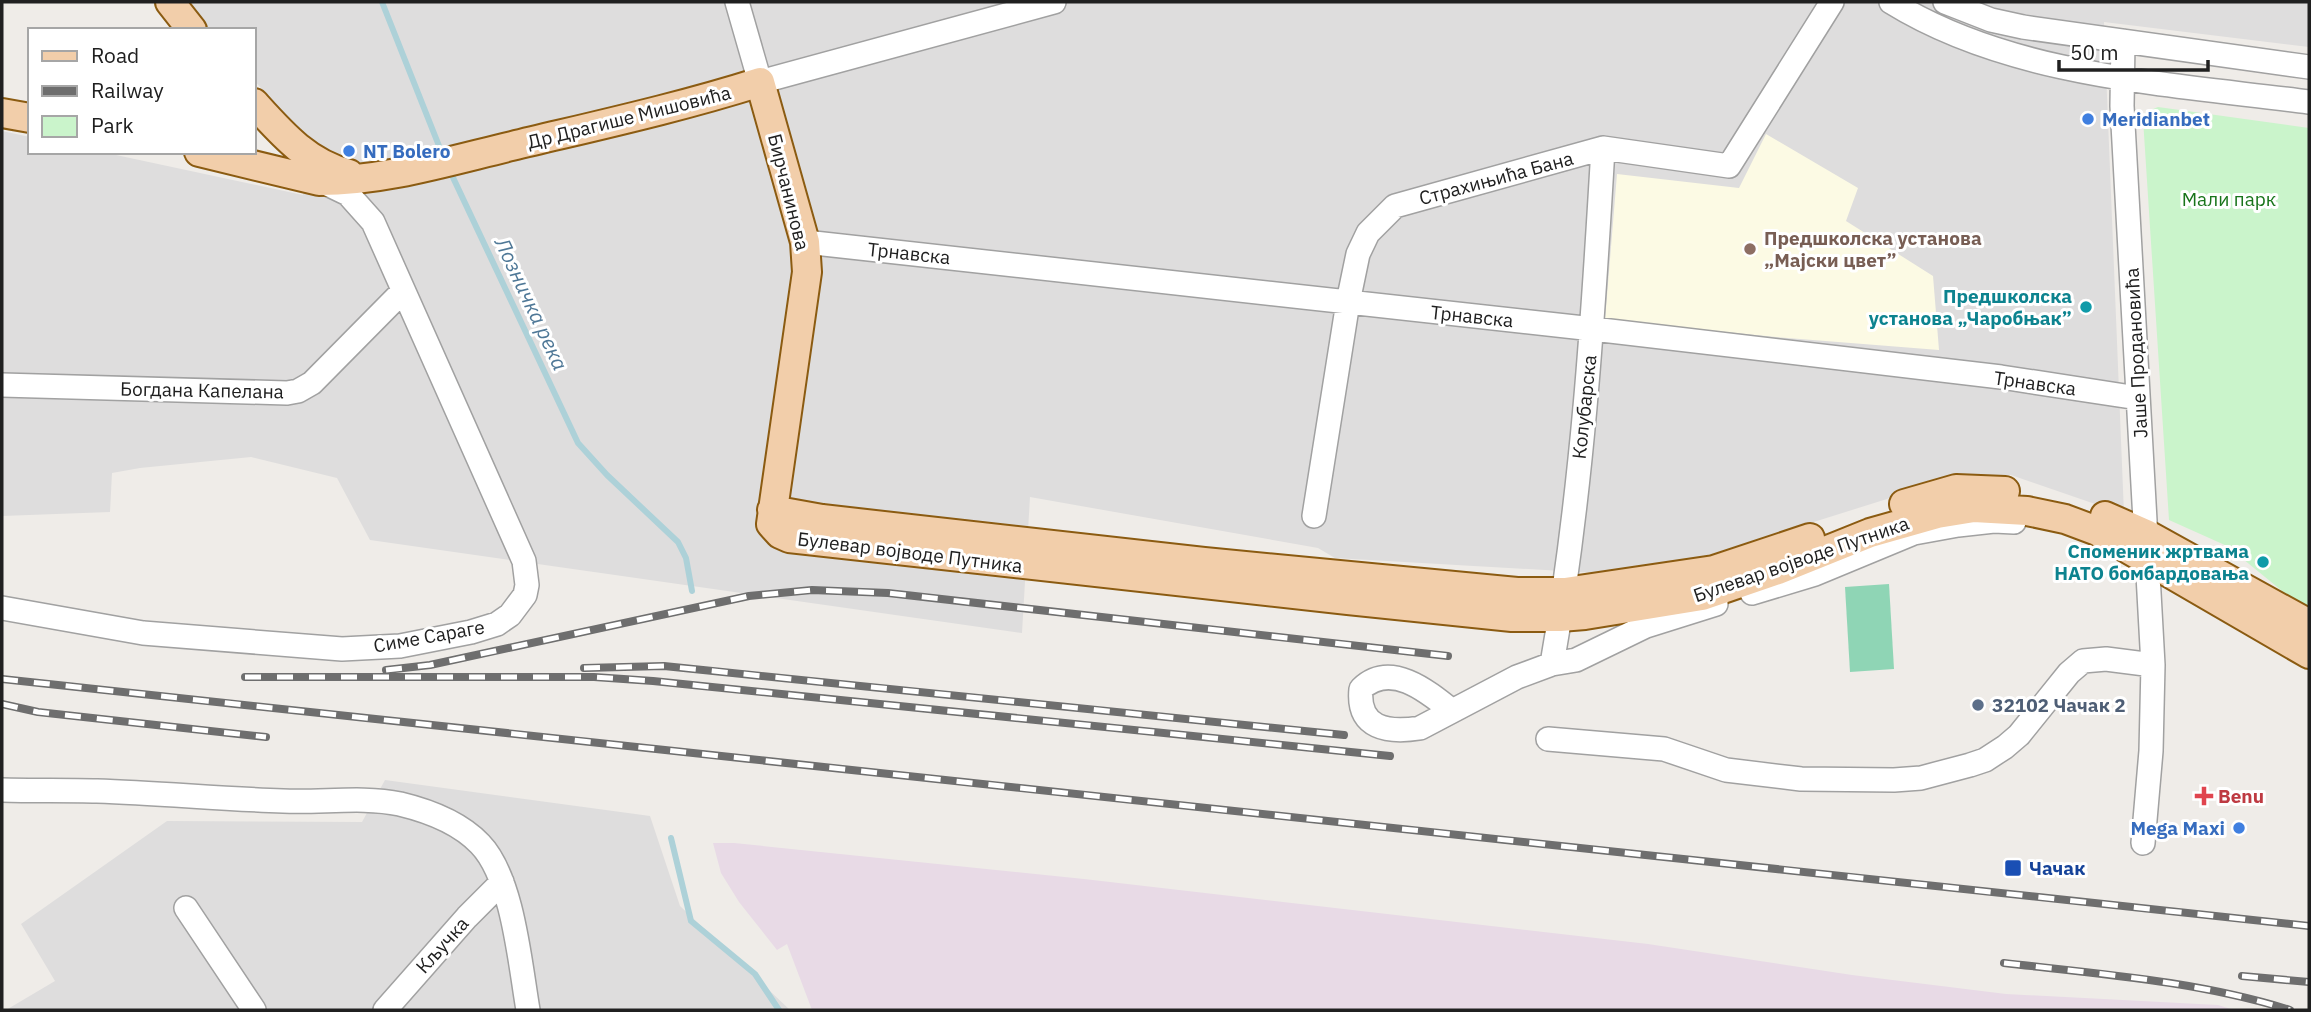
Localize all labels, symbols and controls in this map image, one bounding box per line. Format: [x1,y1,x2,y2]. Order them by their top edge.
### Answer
legend [28,28,256,154]
scale bar [2059,28,2208,72]
text: 50 m [2070,38,2119,66]
text: Road [91,41,139,69]
text: Railway [91,76,164,104]
street label: Др Драгише Мишовића [525,80,733,154]
place label: Meridianbet [2102,107,2210,131]
text: Park [91,111,134,139]
marker: Meridianbet [2080,111,2096,127]
street label: Бирчанинова [763,131,815,253]
place label: NT Bolero [363,139,451,163]
marker: NT Bolero [341,143,357,159]
street label: Страхињића Бана [1416,146,1576,210]
park label: Мали парк [2182,187,2276,211]
place label: Предшколска установа „Мајски цвет” [1764,226,1982,272]
water label: Лозничка река [488,232,575,375]
street label: Трнавска [867,237,951,269]
marker: Предшколска установа „Мајски цвет” [1742,241,1758,257]
street label: Јаше Продановића [2120,267,2152,439]
place label: Предшколска установа „Чаробњак” [1869,284,2072,330]
marker: Предшколска установа „Чаробњак” [2078,299,2094,315]
street label: Трнавска [1430,300,1514,332]
street label: Колубарска [1567,354,1601,460]
street label: Трнавска [1992,365,2078,401]
street label: Богдана Капелана [120,377,284,403]
street label: Булевар војводе Путника [1690,511,1912,607]
street label: Булевар војводе Путника [796,526,1024,578]
place label: Споменик жртвама НАТО бомбардовања [2054,539,2249,585]
marker: Споменик жртвама НАТО бомбардовања [2255,554,2271,570]
street label: Симе Сараге [371,614,487,658]
place label: 32102 Чачак 2 [1992,693,2126,717]
marker: 32102 Чачак 2 [1970,697,1986,713]
place label: Benu [2218,784,2264,808]
marker: Benu [2196,788,2212,804]
place label: Mega Maxi [2131,816,2225,840]
marker: Mega Maxi [2231,820,2247,836]
place label: Чачак [2029,856,2085,880]
marker: Чачак [2003,858,2023,878]
street label: Кључка [410,912,474,978]

